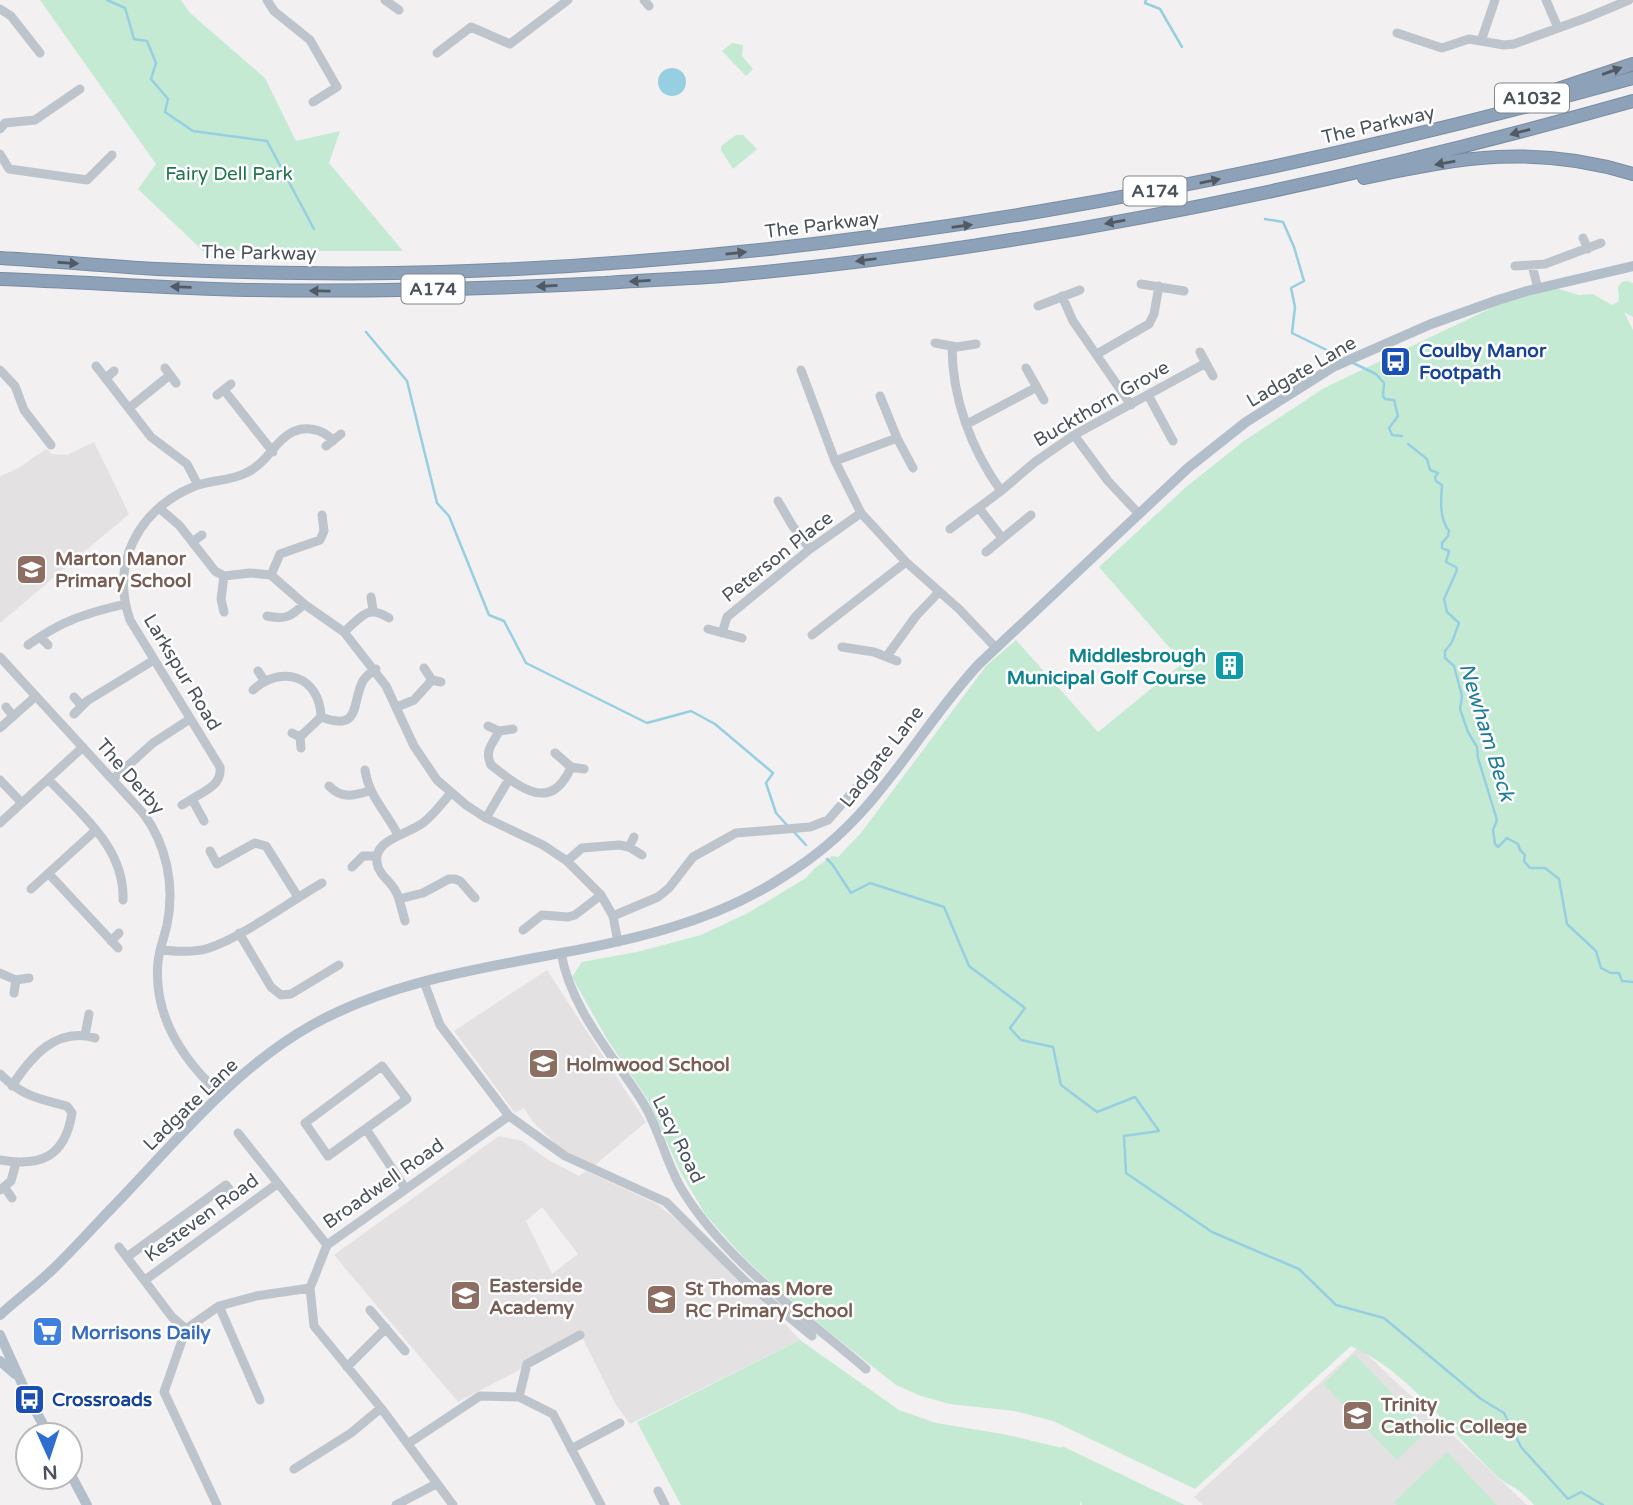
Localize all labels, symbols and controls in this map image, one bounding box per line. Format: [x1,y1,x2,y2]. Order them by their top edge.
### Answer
one-way arrow [1601,66,1622,77]
road number: A1032 [1495,84,1569,113]
street label: The Parkway [1320,101,1437,149]
one-way arrow [1509,127,1531,138]
one-way arrow [1434,158,1456,169]
park label: Fairy Dell Park [165,163,293,185]
one-way arrow [1199,175,1221,186]
road number: A174 [1124,176,1186,206]
street label: The Parkway [764,207,881,243]
one-way arrow [1104,217,1126,228]
one-way arrow [951,220,973,231]
street label: The Parkway [201,241,317,265]
one-way arrow [725,247,747,258]
one-way arrow [855,255,877,266]
one-way arrow [57,258,79,269]
road number: A174 [402,274,464,304]
one-way arrow [629,275,651,286]
one-way arrow [536,280,558,291]
one-way arrow [170,282,192,293]
one-way arrow [309,285,331,296]
street label: Ladgate Lane [1243,332,1360,412]
place label: Coulby Manor Footpath [1419,340,1547,385]
bus stop icon: Coulby Manor Footpath [1379,344,1413,378]
street label: Buckthorn Grove [1030,356,1173,452]
street label: Peterson Place [718,507,837,607]
place label: Marton Manor Primary School [55,548,191,593]
school or university icon: Marton Manor Primary School [15,552,49,586]
street label: Larkspur Road [139,610,226,735]
place label: Middlesbrough Municipal Golf Course [1007,645,1206,690]
building icon: Middlesbrough Municipal Golf Course [1212,649,1246,683]
water label: Newham Beck [1454,660,1520,806]
street label: Ladgate Lane [835,701,928,812]
street label: The Derby [92,734,169,819]
school or university icon: Holmwood School [526,1047,560,1081]
street label: Ladgate Lane [139,1054,243,1155]
place label: Holmwood School [566,1054,730,1076]
street label: Lacy Road [647,1092,709,1187]
street label: Broadwell Road [319,1134,448,1234]
street label: Kesteven Road [140,1169,263,1266]
place label: Easterside Academy [489,1275,583,1320]
place label: St Thomas More RC Primary School [685,1278,853,1323]
school or university icon: Easterside Academy [449,1279,483,1313]
school or university icon: St Thomas More RC Primary School [645,1282,679,1316]
supermarket icon: Morrisons Daily [31,1315,65,1349]
place label: Morrisons Daily [71,1322,211,1345]
bus stop icon: Crossroads [12,1382,46,1416]
place label: Crossroads [52,1389,152,1411]
place label: Trinity Catholic College [1380,1394,1527,1439]
school or university icon: Trinity Catholic College [1341,1398,1375,1432]
north arrow [14,1421,84,1491]
text: N [42,1461,58,1483]

